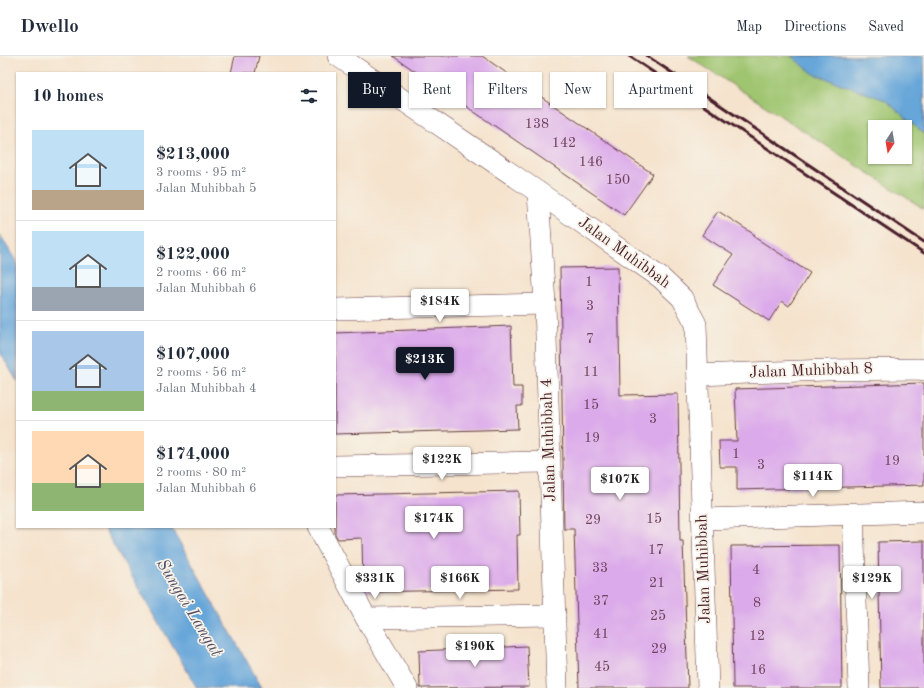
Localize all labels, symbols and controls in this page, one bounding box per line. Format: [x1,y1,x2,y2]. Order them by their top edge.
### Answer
text: Dwello [20,18,79,37]
text: Map [736,20,762,34]
text: Directions [784,20,846,34]
text: Saved [868,20,904,34]
chip: Buy [348,72,401,108]
chip: Rent [409,72,466,108]
chip: Filters [474,72,542,108]
chip: New [550,72,606,108]
chip: Apartment [614,72,707,108]
icon: filters [298,85,320,107]
text: 10 homes [32,88,104,105]
house number: 138 [525,117,549,131]
north arrow [868,120,912,164]
map controls [868,120,912,164]
house number: 142 [552,136,576,150]
icon: home [64,146,112,194]
text: $213,000 [156,146,230,163]
house number: 146 [579,155,603,169]
text: 3 rooms · 95 m² [156,166,246,179]
house number: 150 [606,173,630,187]
text: Jalan Muhibbah 5 [156,182,256,195]
street label: Jalan Muhibbah [575,214,673,292]
text: $122,000 [156,246,230,263]
icon: home [64,247,112,295]
text: 2 rooms · 66 m² [156,266,246,279]
house number: 1 [585,275,593,289]
text: Jalan Muhibbah 6 [156,282,256,295]
pin: $184K [412,289,468,323]
text: $184K [420,295,460,308]
house number: 3 [586,299,594,313]
house number: 7 [586,332,594,346]
text: $107,000 [156,346,230,363]
icon: home [64,347,112,395]
pin: $213K [397,347,453,381]
text: $213K [405,353,445,366]
street label: Jalan Muhibbah 8 [749,361,873,381]
house number: 11 [583,365,599,379]
text: 2 rooms · 56 m² [156,366,246,379]
street label: Jalan Muhibbah 4 [539,378,559,502]
text: Jalan Muhibbah 4 [156,382,256,395]
house number: 15 [583,398,599,412]
house number: 3 [649,412,657,426]
house number: 19 [584,431,600,445]
text: $174,000 [156,446,230,463]
icon: home [64,447,112,495]
pin: $122K [414,447,470,481]
house number: 1 [732,447,740,461]
text: $122K [422,453,462,466]
house number: 19 [884,454,900,468]
house number: 3 [757,458,765,472]
pin: $114K [785,464,841,498]
text: 2 rooms · 80 m² [156,466,246,479]
pin: $107K [592,467,648,501]
text: $114K [793,470,833,483]
text: $107K [600,473,640,486]
text: Jalan Muhibbah 6 [156,482,256,495]
pin: $174K [406,506,462,540]
text: $174K [414,512,454,525]
house number: 15 [646,512,662,526]
house number: 29 [585,513,601,527]
street label: Jalan Muhibbah [694,514,714,624]
house number: 17 [648,543,664,557]
water label: Sungai Langat [153,556,225,660]
house number: 33 [592,561,608,575]
house number: 4 [752,563,760,577]
pin: $331K [347,566,403,600]
pin: $166K [432,566,488,600]
pin: $129K [844,566,900,600]
text: $331K [355,572,395,585]
text: $166K [440,572,480,585]
text: $129K [852,572,892,585]
house number: 21 [649,576,665,590]
house number: 37 [593,594,609,608]
house number: 8 [753,596,761,610]
house number: 25 [650,609,666,623]
house number: 41 [593,627,609,641]
house number: 12 [749,629,765,643]
pin: $190K [447,634,503,668]
text: $190K [455,640,495,653]
house number: 29 [651,642,667,656]
house number: 45 [594,660,610,674]
house number: 16 [750,663,766,677]

